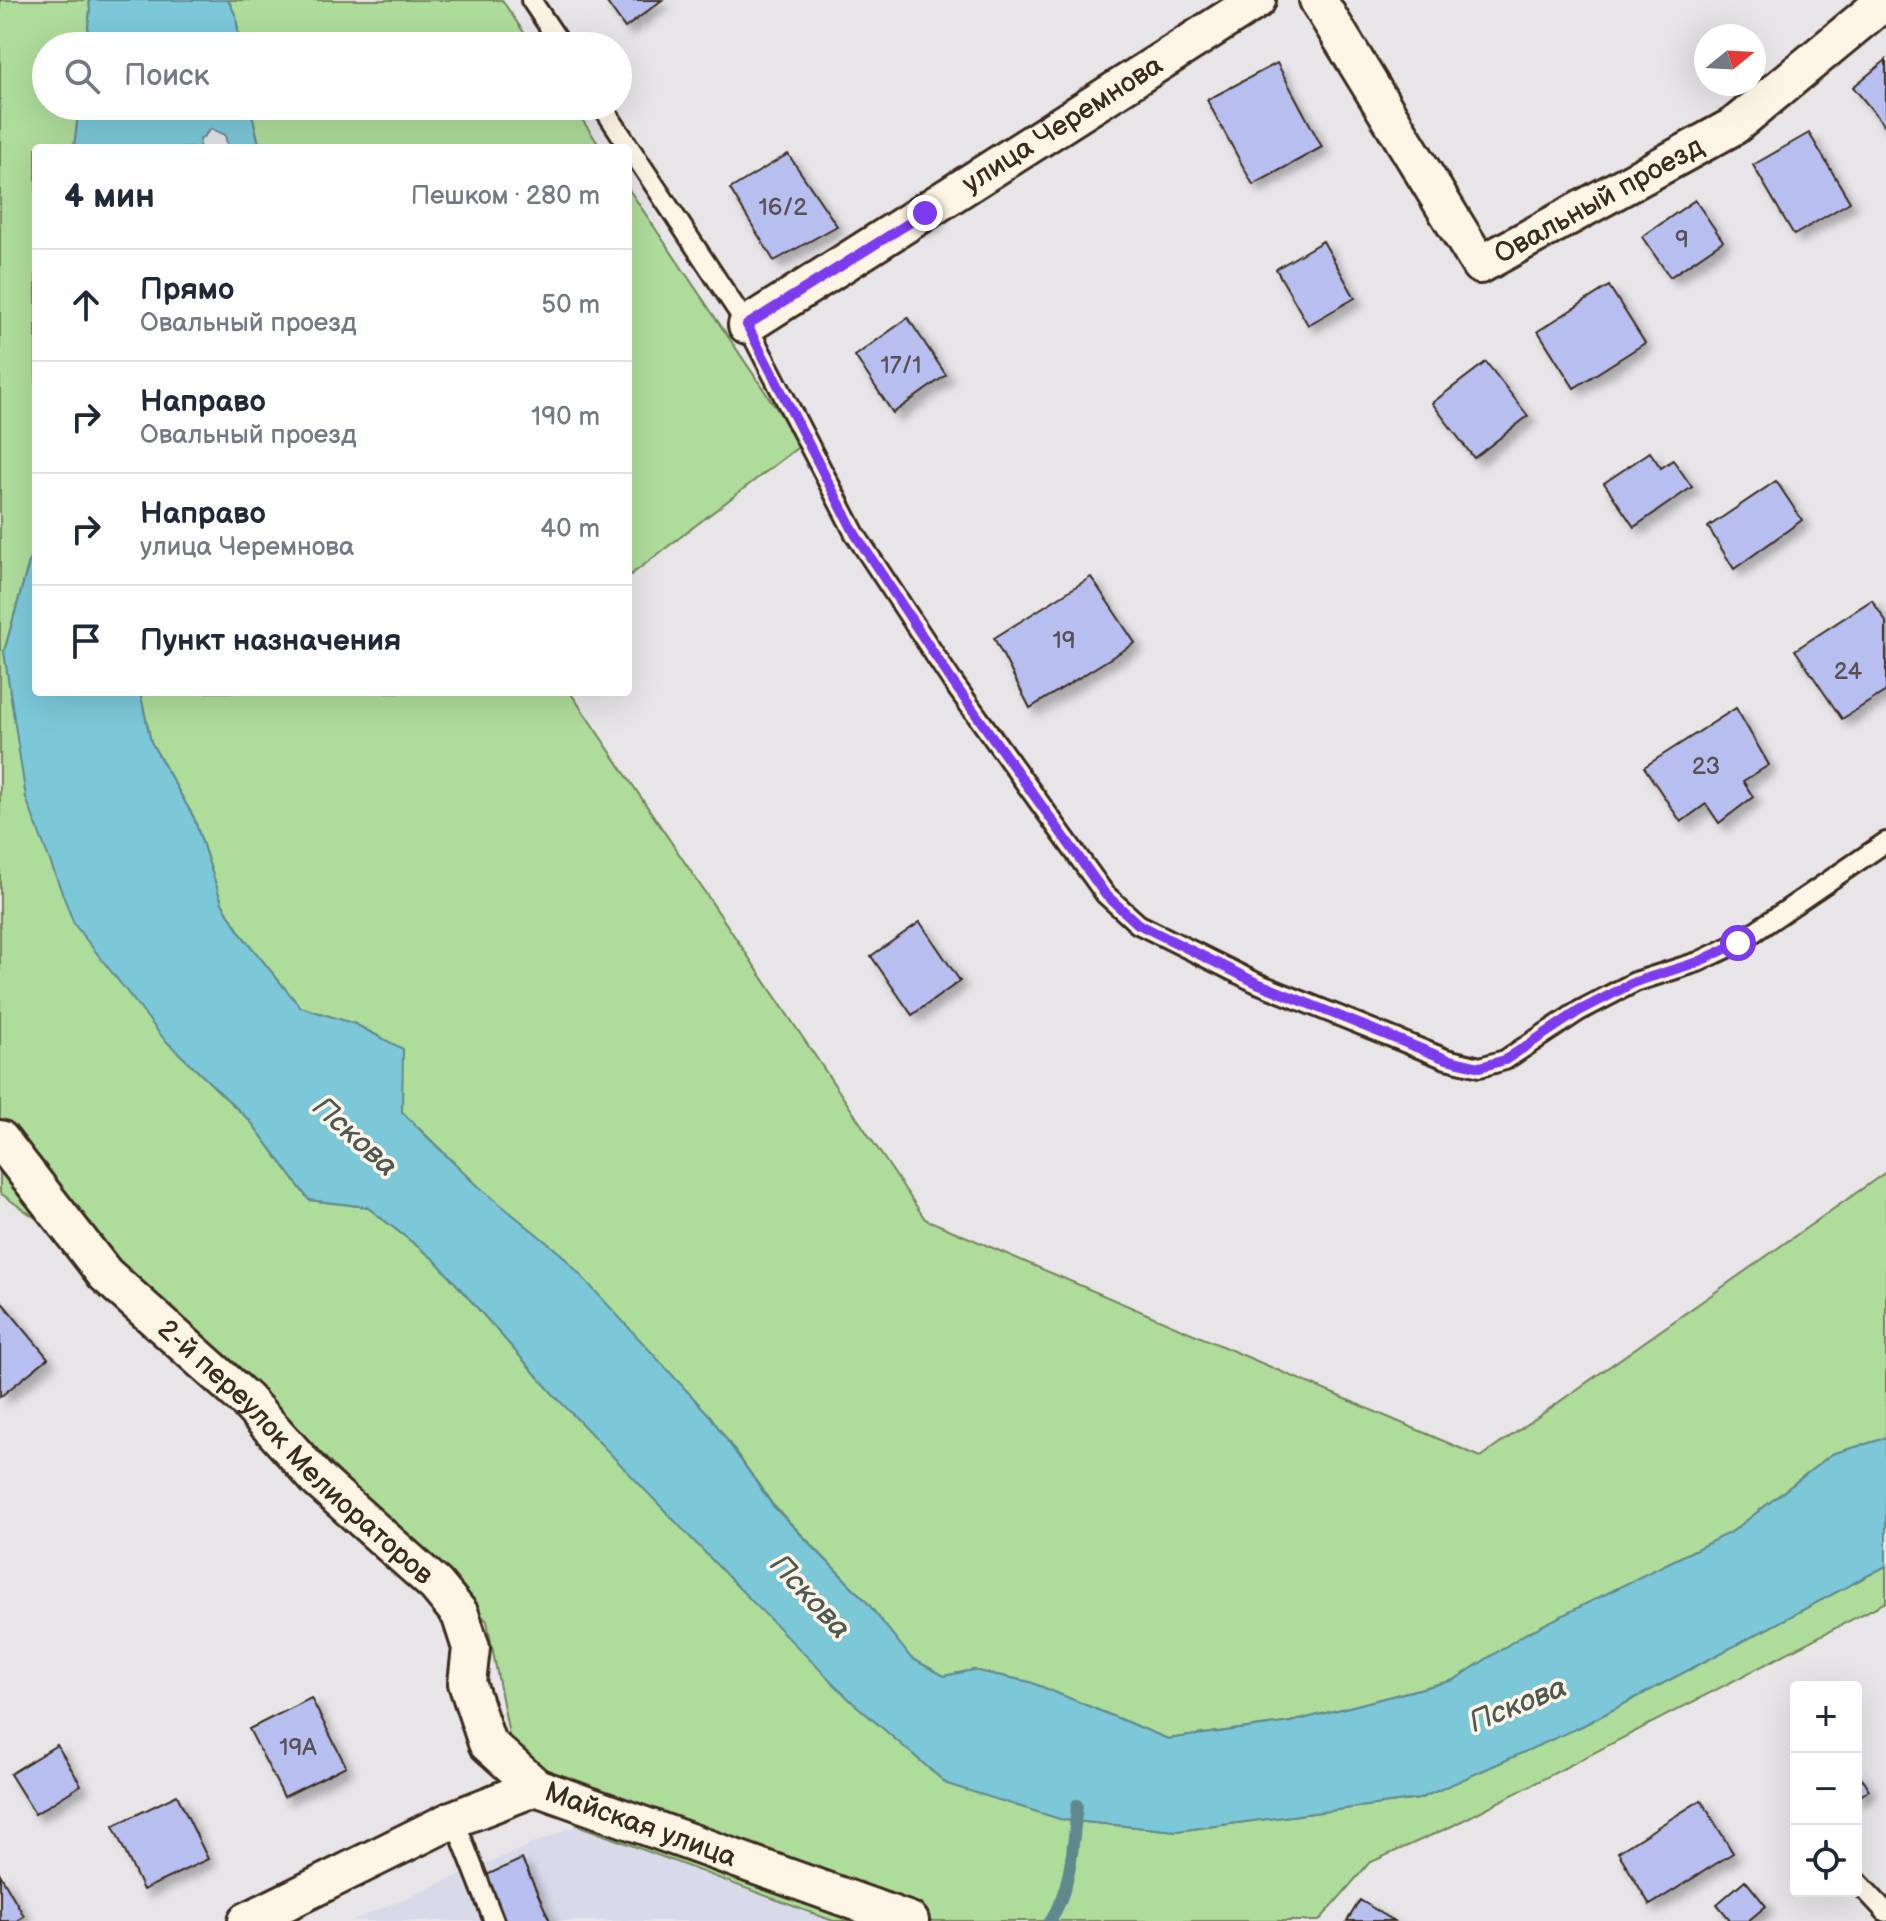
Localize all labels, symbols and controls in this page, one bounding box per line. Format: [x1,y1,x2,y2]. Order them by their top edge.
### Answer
north arrow [1694,24,1766,96]
search box [32,32,632,120]
street label: улица Черемнова [956,48,1169,200]
icon: search [60,54,104,98]
text: Поиск [124,58,210,94]
street label: Овальный проезд [1488,129,1709,271]
text: 4 мин [64,176,155,217]
text: Пешком · 280 m [411,181,600,212]
house number: 16/2 [759,193,807,222]
route end [907,195,943,231]
house number: 9 [1675,225,1689,254]
text: Прямо [140,272,234,308]
icon: ahead [64,283,108,327]
text: 50 m [541,290,600,321]
text: Овальный проезд [140,308,357,339]
house number: 17/1 [880,351,922,380]
text: Направо [140,384,266,420]
icon: right [64,395,108,439]
text: 190 m [531,402,600,433]
text: Овальный проезд [140,420,357,451]
text: Направо [140,496,266,532]
icon: right [64,507,108,551]
text: 40 m [540,514,600,545]
text: улица Черемнова [140,532,354,563]
icon: arrive [64,619,108,663]
text: Пункт назначения [140,623,401,659]
house number: 19 [1052,626,1076,655]
house number: 24 [1834,657,1863,686]
house number: 23 [1692,752,1720,781]
route start [1720,925,1756,961]
water label: Пскова [305,1089,405,1185]
street label: 2-й переулок Мелиораторов [151,1313,440,1592]
water label: Пскова [762,1547,858,1647]
water label: Пскова [1464,1669,1572,1741]
map controls [1790,1681,1862,1897]
button: + [1790,1681,1862,1753]
house number: 19А [279,1733,317,1762]
button: − [1790,1753,1862,1825]
street label: Майская улица [540,1775,741,1874]
button: locate [1790,1825,1862,1897]

